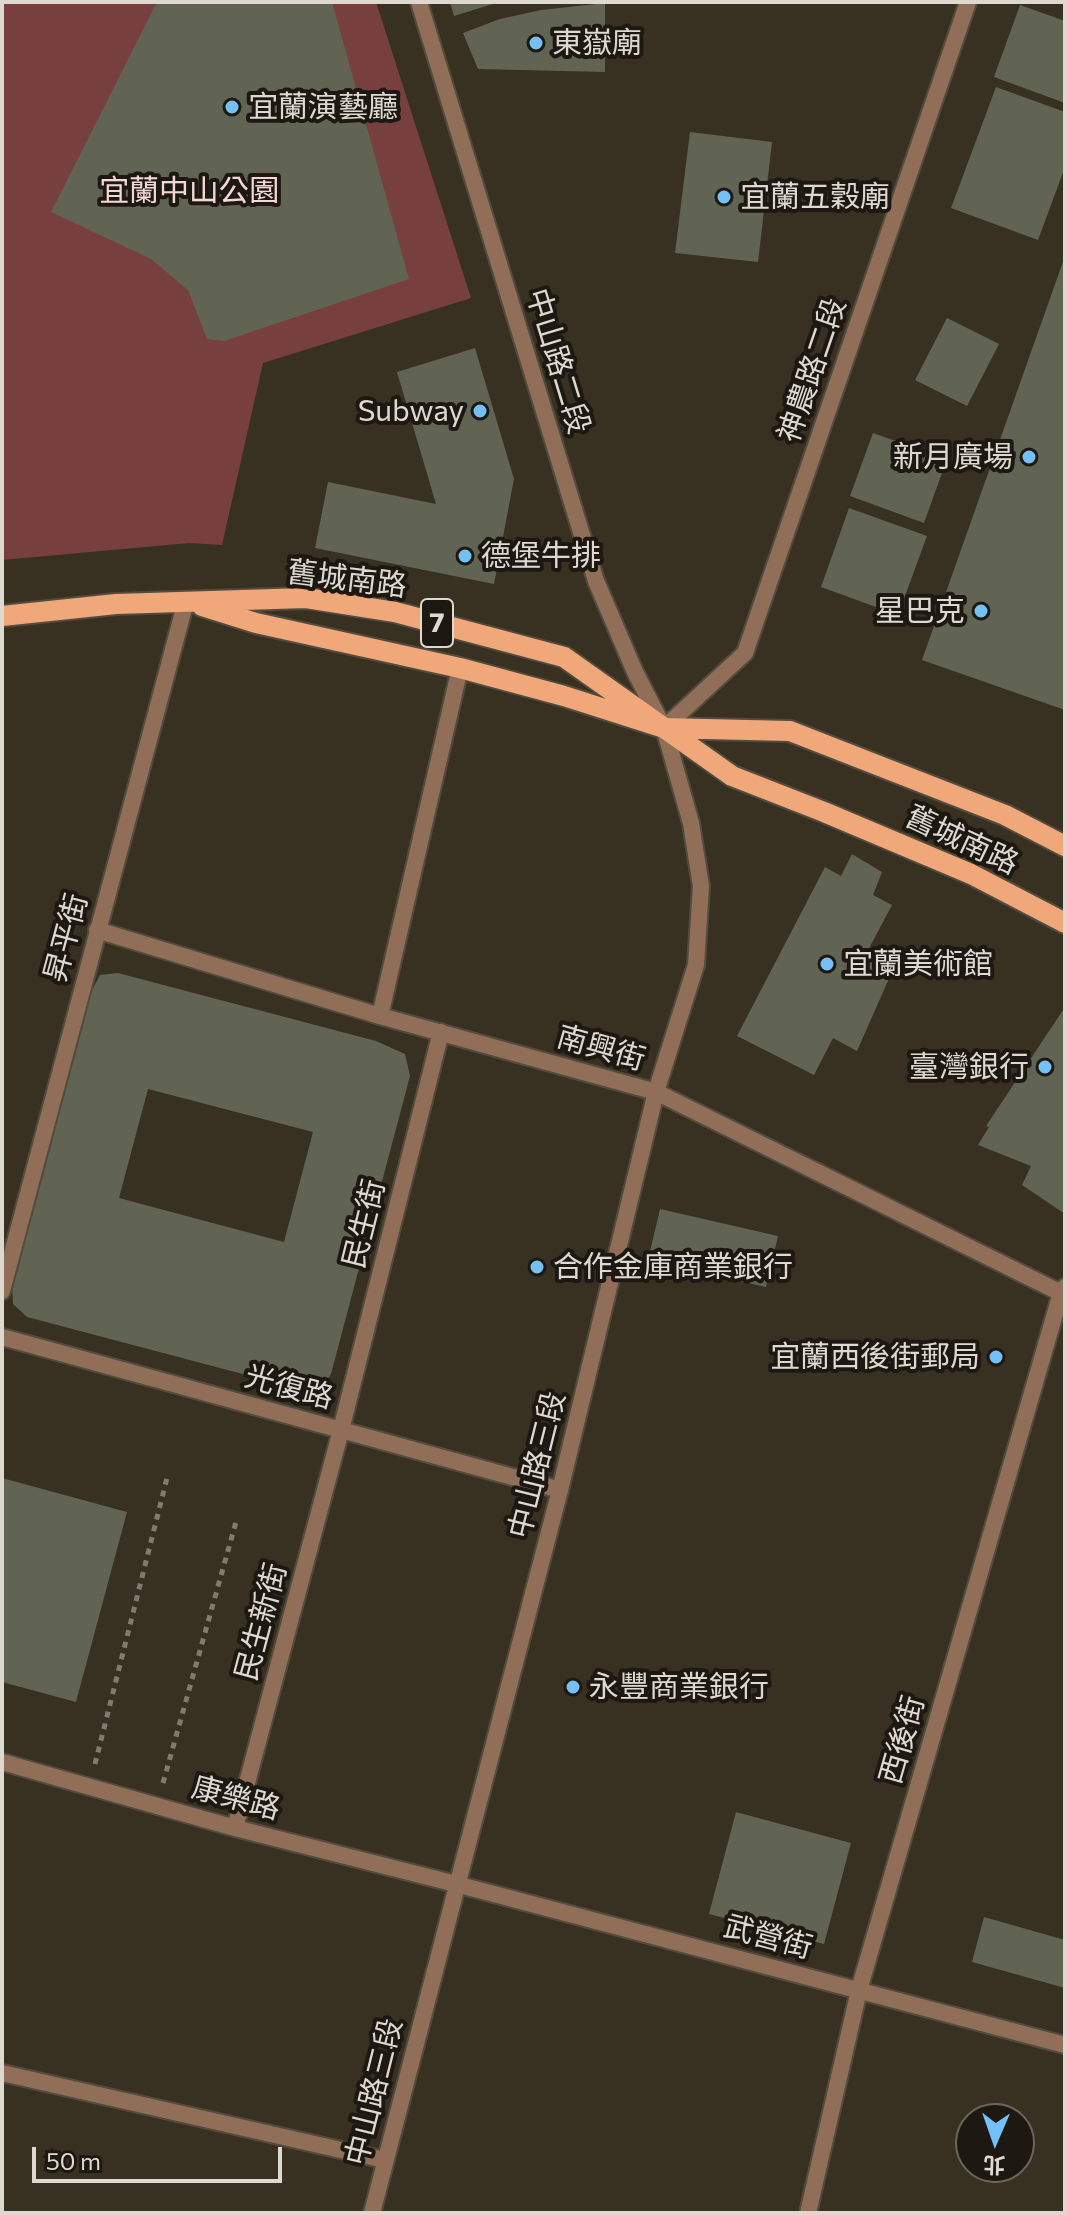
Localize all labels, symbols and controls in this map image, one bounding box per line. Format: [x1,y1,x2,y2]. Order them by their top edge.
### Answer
place label: 東嶽廟 [552,25,642,61]
marker: 東嶽廟 [527,34,545,52]
place label: 宜蘭演藝廳 [248,89,398,125]
marker: 宜蘭演藝廳 [223,98,241,116]
park label: 宜蘭中山公園 [99,173,279,209]
place label: 宜蘭五穀廟 [740,179,890,215]
marker: 宜蘭五穀廟 [715,188,733,206]
street label: 中山路二段 [519,284,597,438]
street label: 神農路二段 [771,293,853,447]
place label: Subway [358,393,464,429]
marker: Subway [471,402,489,420]
place label: 新月廣場 [893,439,1013,475]
marker: 新月廣場 [1020,448,1038,466]
place label: 德堡牛排 [481,538,601,574]
marker: 德堡牛排 [456,547,474,565]
street label: 舊城南路 [285,554,409,604]
place label: 星巴克 [875,593,965,629]
road number: 7 [421,599,453,647]
marker: 星巴克 [972,602,990,620]
street label: 舊城南路 [900,798,1024,882]
street label: 昇平街 [37,890,95,986]
place label: 宜蘭美術館 [843,946,993,982]
marker: 宜蘭美術館 [818,955,836,973]
street label: 南興街 [553,1018,649,1078]
place label: 臺灣銀行 [909,1049,1029,1085]
marker: 臺灣銀行 [1036,1058,1054,1076]
street label: 民生街 [336,1176,392,1272]
place label: 合作金庫商業銀行 [553,1249,793,1285]
marker: 合作金庫商業銀行 [528,1258,546,1276]
place label: 宜蘭西後街郵局 [770,1339,980,1375]
marker: 宜蘭西後街郵局 [987,1348,1005,1366]
street label: 光復路 [241,1358,337,1416]
street label: 中山路三段 [501,1388,573,1542]
street label: 民生新街 [228,1559,294,1685]
place label: 永豐商業銀行 [589,1669,769,1705]
marker: 永豐商業銀行 [564,1678,582,1696]
street label: 西後街 [872,1692,932,1788]
street label: 康樂路 [188,1769,284,1827]
street label: 武營街 [720,1908,816,1966]
street label: 中山路三段 [338,2015,410,2169]
north arrow [955,2103,1035,2183]
scale bar [36,2131,286,2181]
text: 50 m [46,2146,101,2175]
text: 北 [983,2152,1006,2179]

